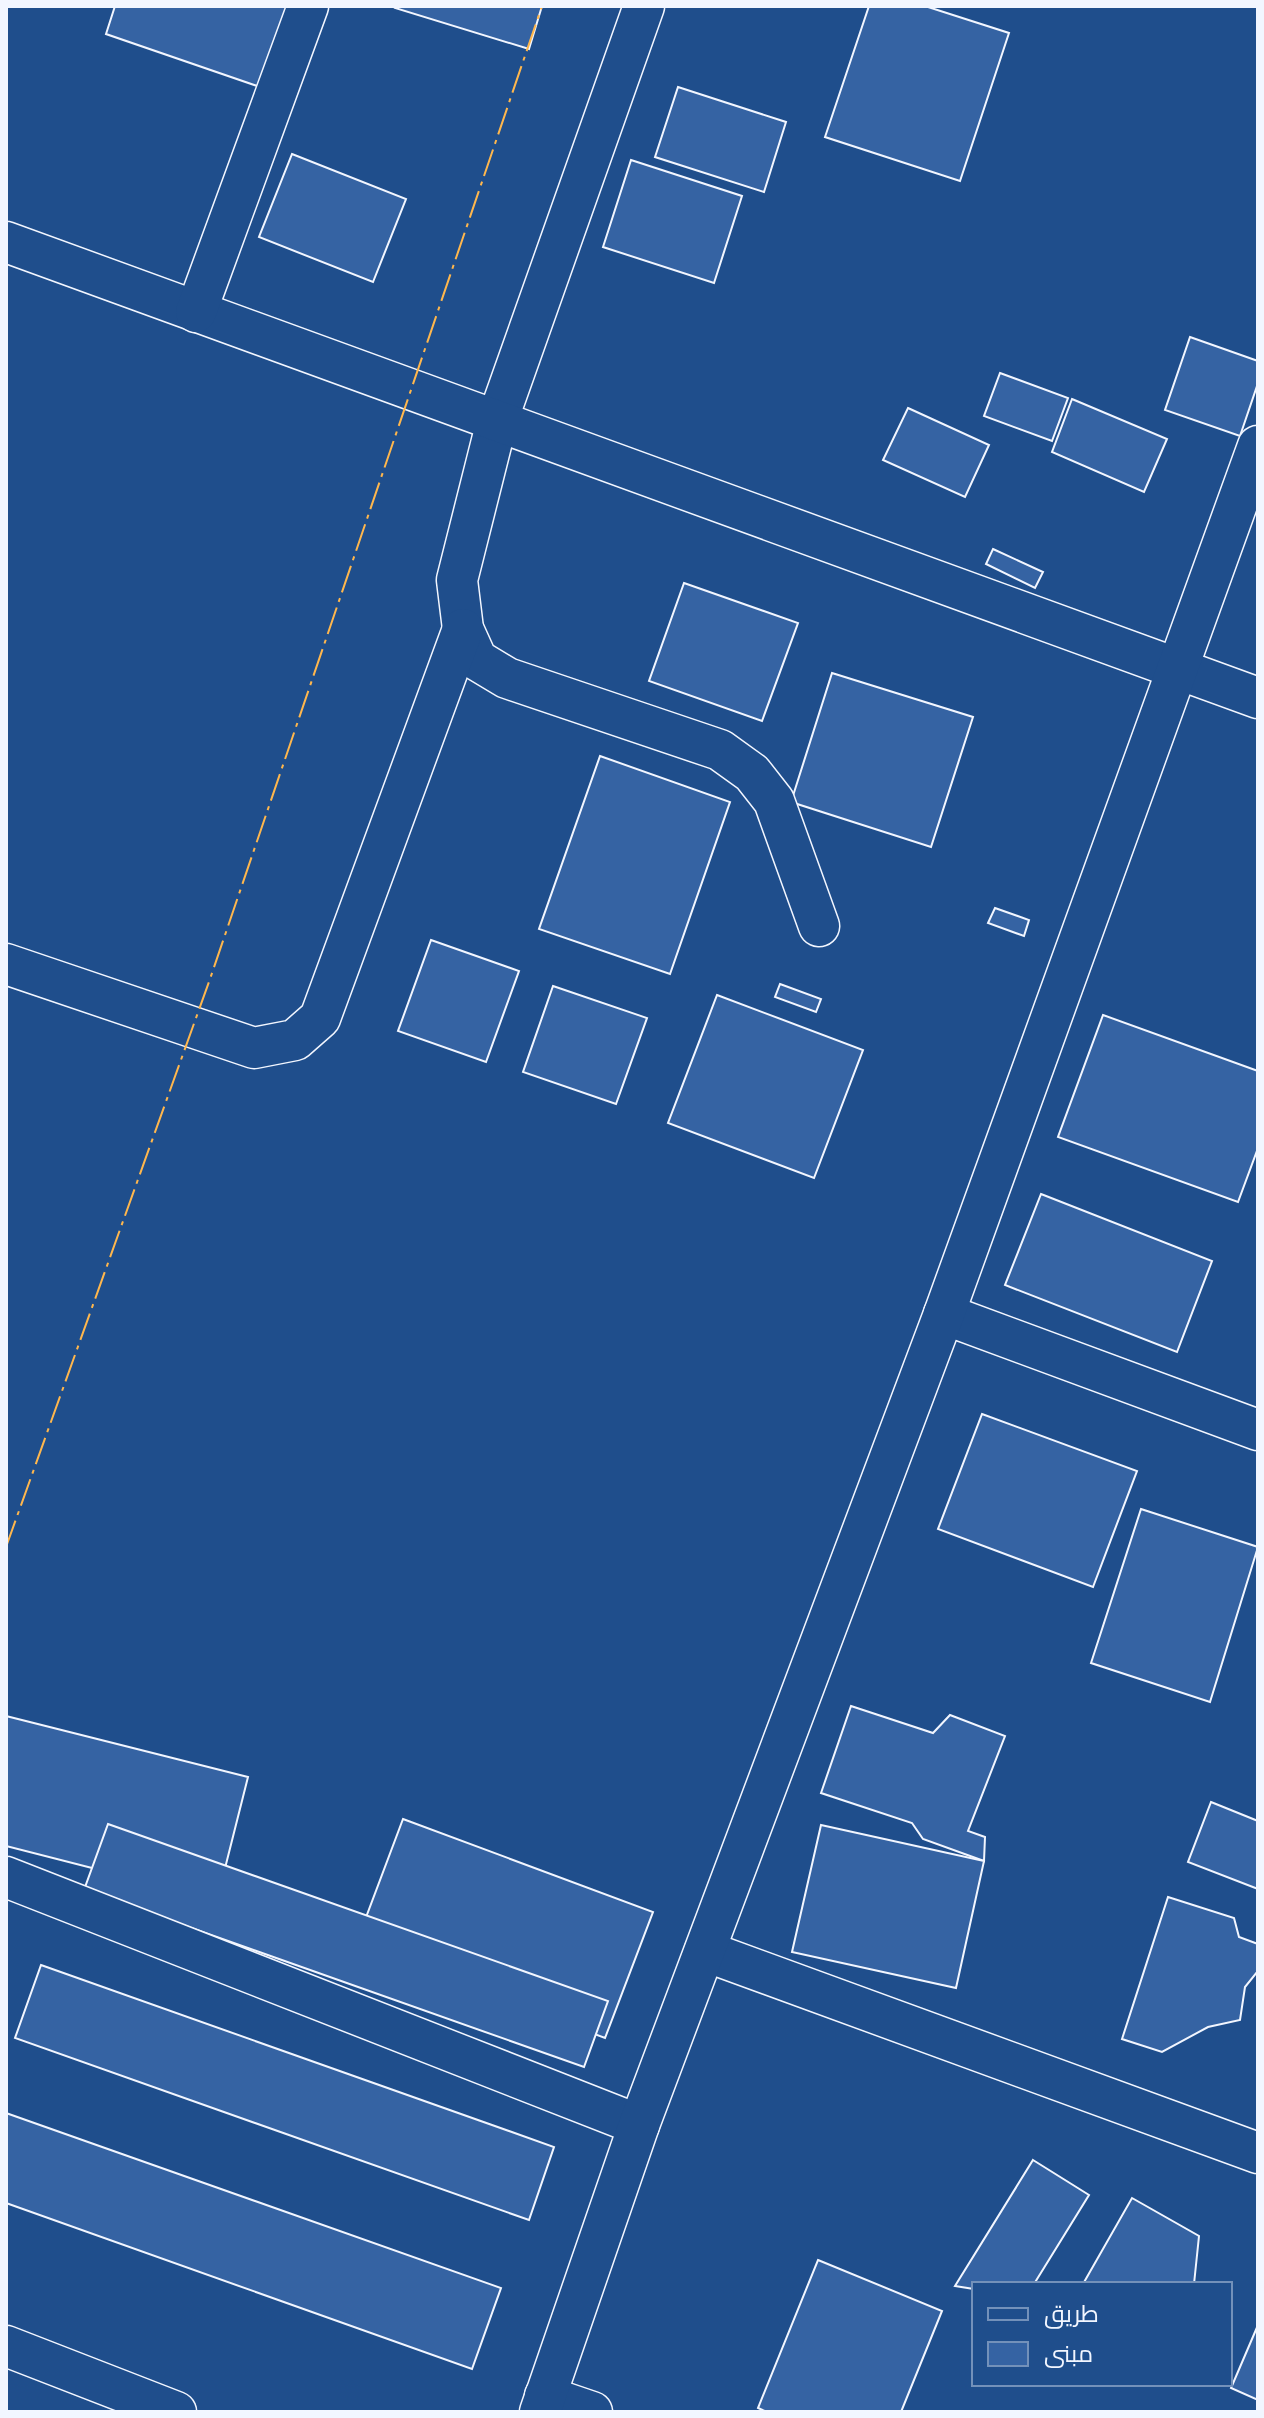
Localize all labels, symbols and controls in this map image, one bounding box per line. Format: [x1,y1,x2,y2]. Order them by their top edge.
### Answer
legend [972,2282,1232,2386]
text: طريق [1044,2298,1099,2329]
text: مبنى [1044,2338,1093,2368]

